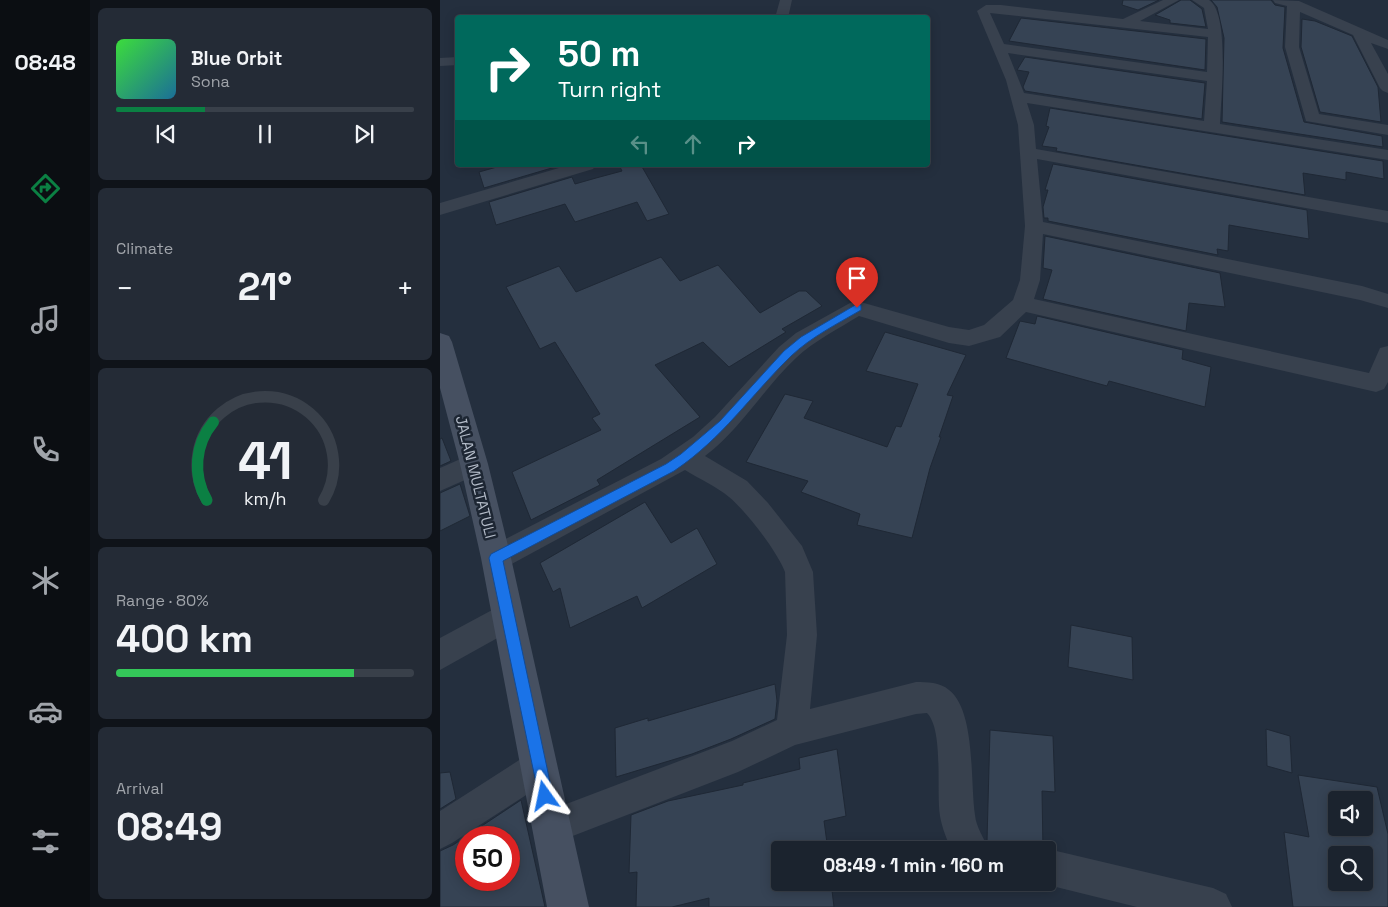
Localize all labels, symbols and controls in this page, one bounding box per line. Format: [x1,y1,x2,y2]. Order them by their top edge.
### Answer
text: 50 m [558,32,640,76]
icon: right [475,35,540,100]
text: Blue Orbit [191,46,282,71]
text: 08:48 [14,48,76,76]
text: Sona [191,71,230,92]
text: Turn right [558,75,661,103]
icon: previous [152,120,180,148]
icon: pause [251,120,279,148]
icon: next [350,120,378,148]
icon: left [626,130,654,158]
icon: ahead [679,130,707,158]
icon: right [732,130,760,158]
icon: directions [28,171,63,206]
text: Climate [116,238,173,259]
pin [836,257,878,308]
text: 21° [238,263,292,311]
icon: arrive [843,264,871,292]
text: − [116,270,133,306]
text: + [397,270,414,306]
icon: music [28,302,63,337]
street label: JALAN MULTATULI [452,414,500,540]
text: 41 [238,428,292,494]
icon: phone [28,432,63,467]
text: km/h [244,487,286,510]
icon: climate [28,563,63,598]
text: Range · 80% [116,590,209,611]
text: 400 km [116,615,253,663]
icon: car [28,694,63,729]
position arrow [518,769,570,821]
text: Arrival [116,778,164,799]
map controls [1328,791,1373,891]
button: sound [1328,791,1373,836]
text: 08:49 [116,803,222,851]
icon: filters [28,824,63,859]
speed limit sign: 50 [455,826,520,891]
button: search [1328,846,1373,891]
text: 08:49 · 1 min · 160 m [823,853,1004,878]

